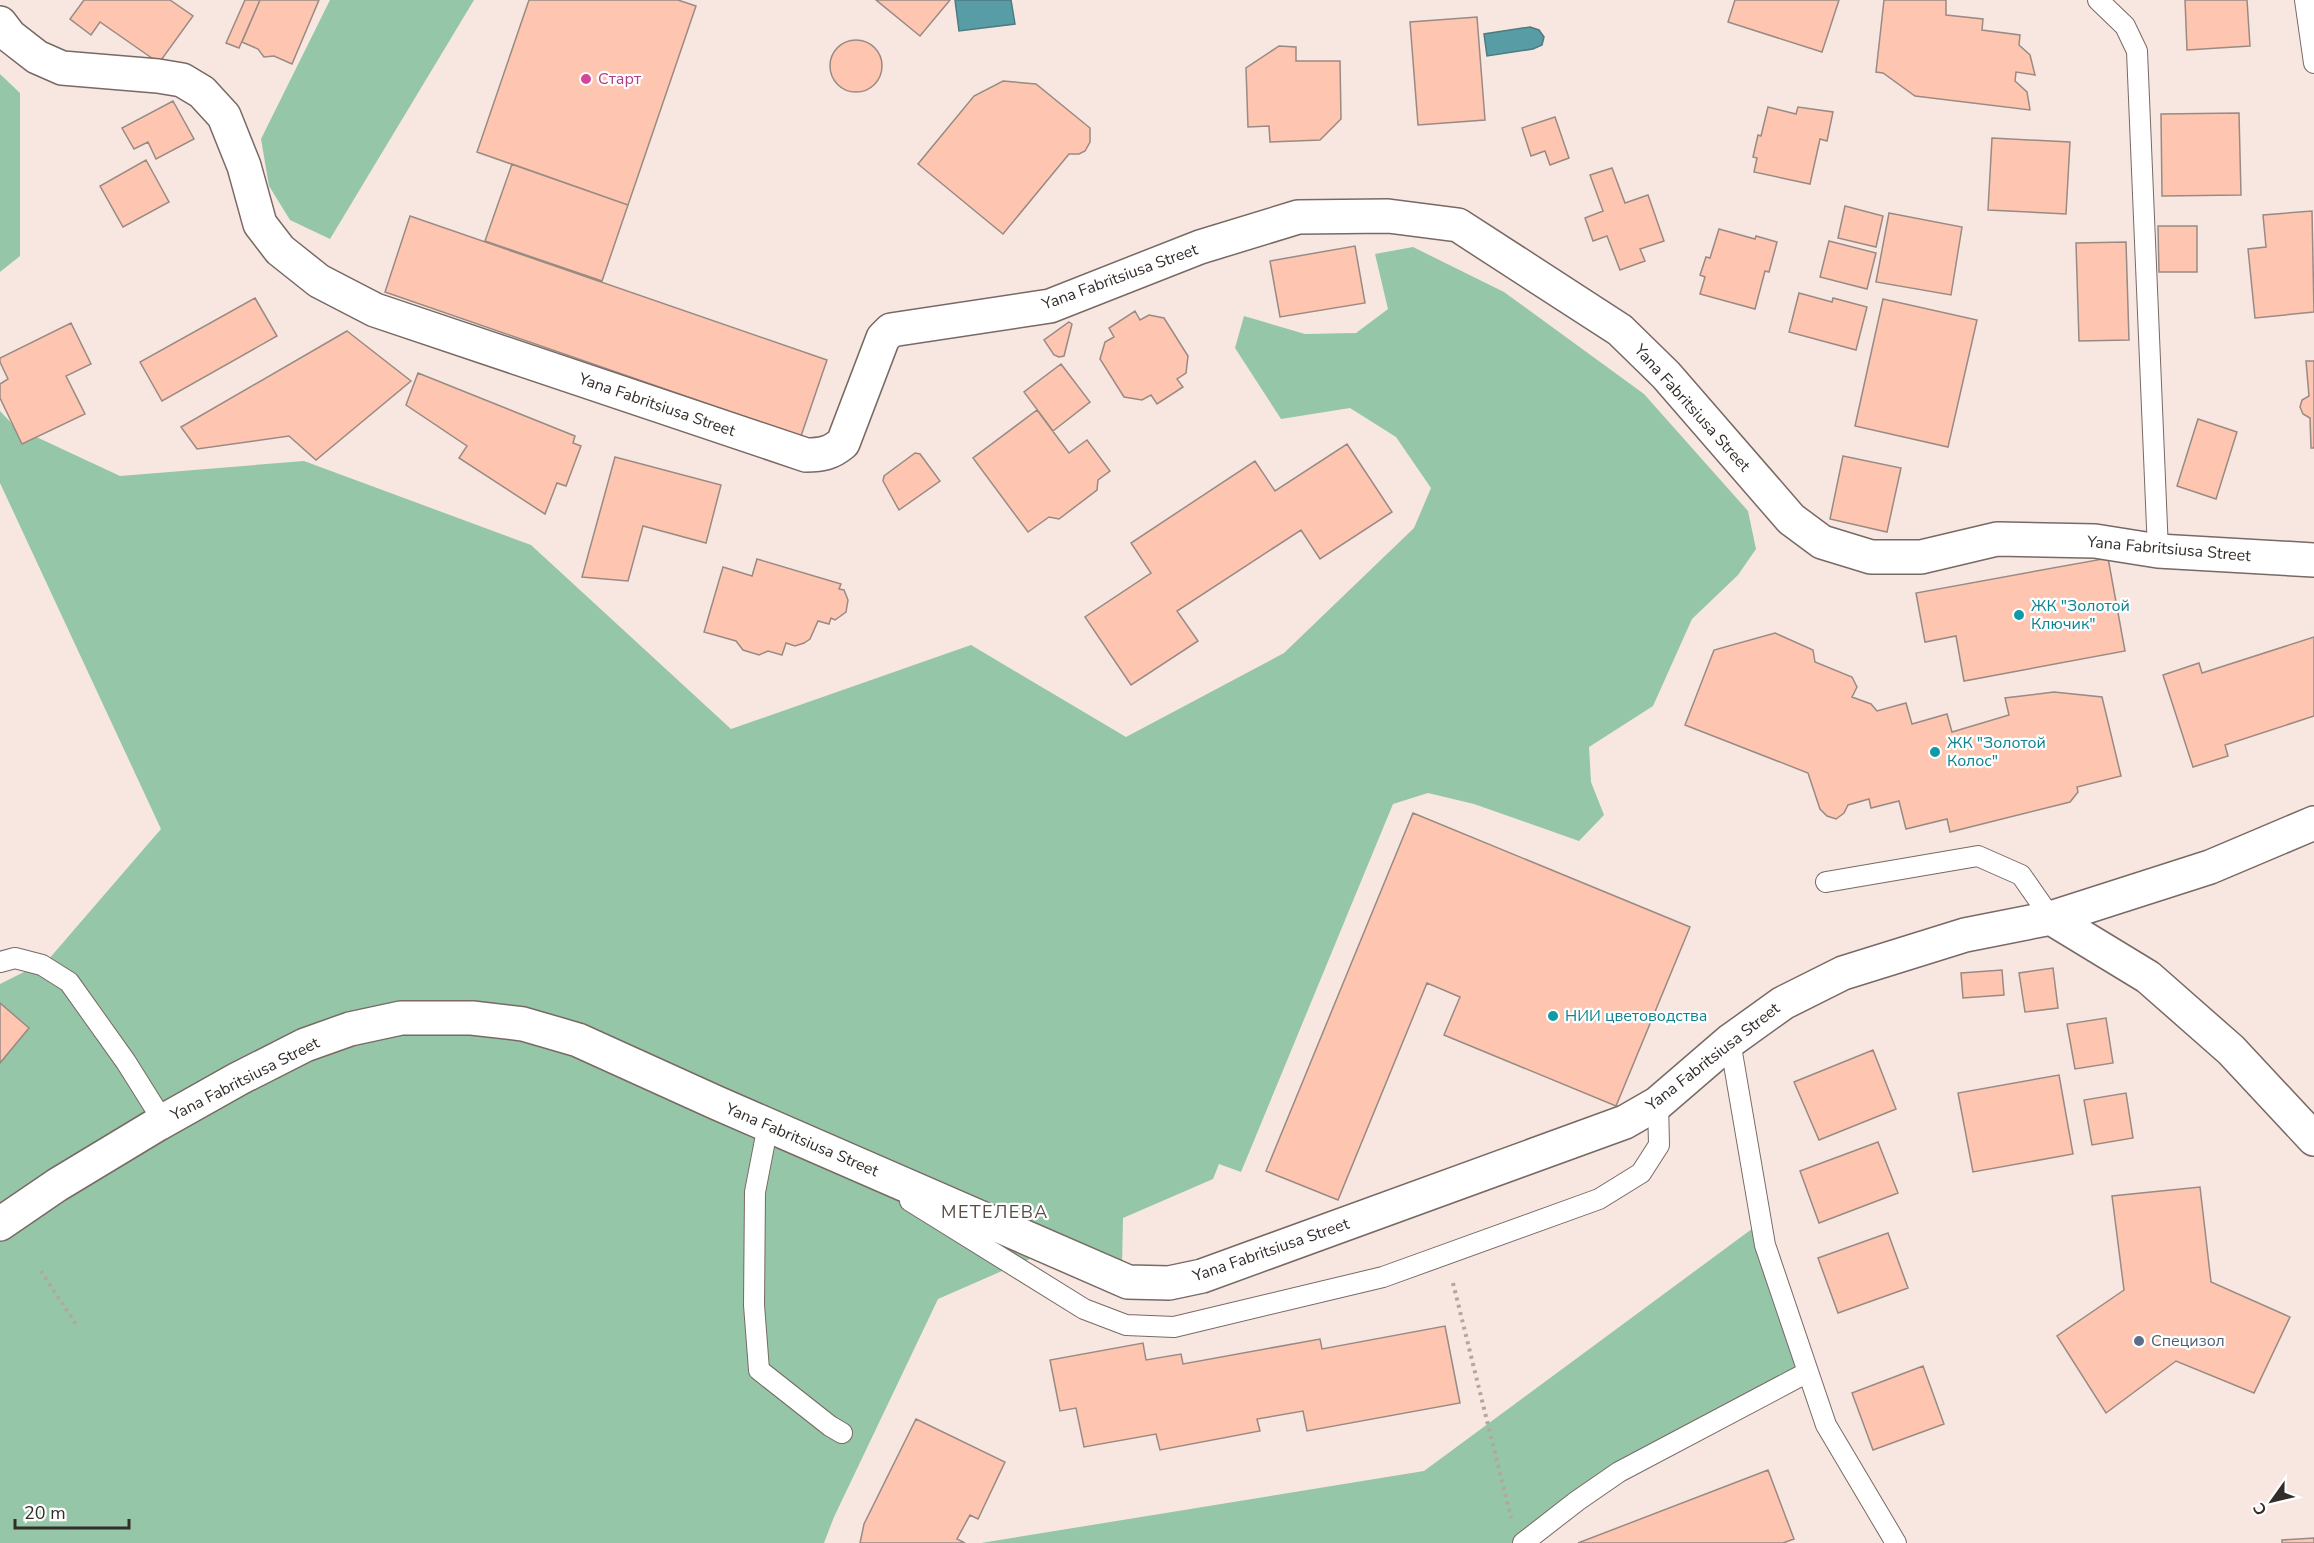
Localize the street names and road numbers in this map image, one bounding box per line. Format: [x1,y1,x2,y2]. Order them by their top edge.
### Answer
street label: Yana Fabritsiusa Street [1038,238,1201,316]
street label: Yana Fabritsiusa Street [1628,339,1755,477]
street label: Yana Fabritsiusa Street [575,368,739,442]
street label: Yana Fabritsiusa Street [2085,531,2252,567]
street label: Yana Fabritsiusa Street [1641,998,1785,1117]
street label: Yana Fabritsiusa Street [166,1032,323,1127]
street label: Yana Fabritsiusa Street [721,1097,882,1182]
street label: Yana Fabritsiusa Street [1189,1213,1353,1287]

